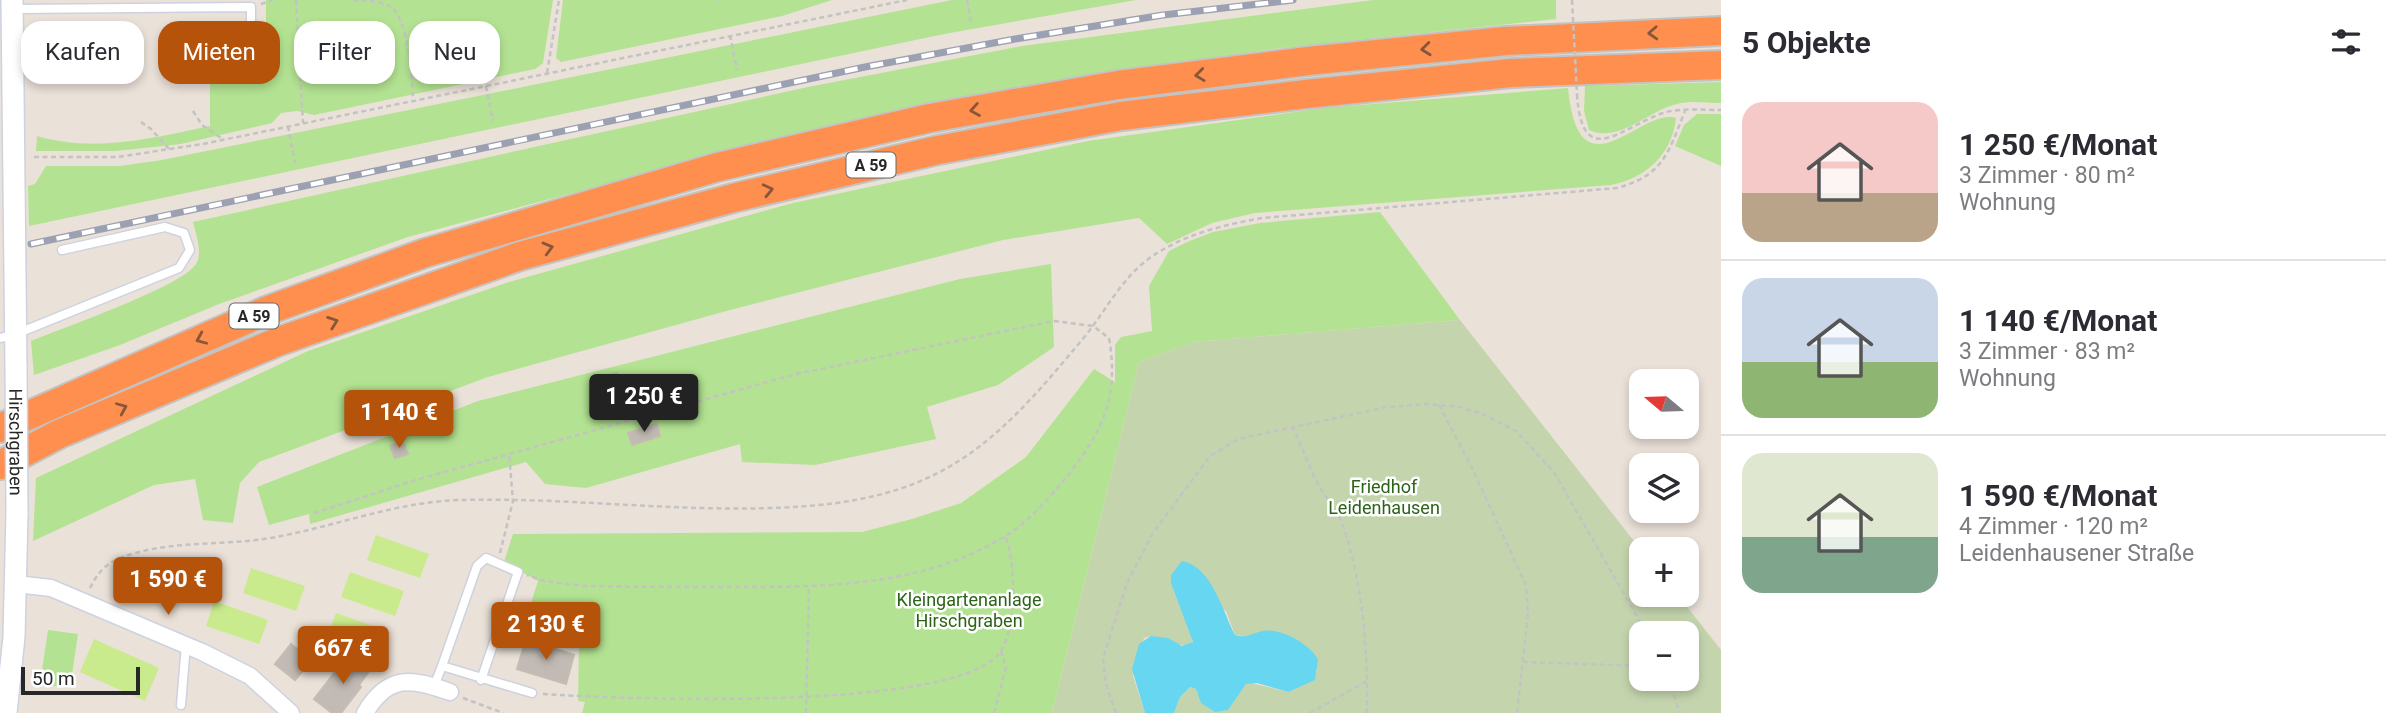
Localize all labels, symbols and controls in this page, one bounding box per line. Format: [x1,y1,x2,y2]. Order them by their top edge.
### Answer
chip: Kaufen [21,21,144,84]
chip: Mieten [158,21,280,84]
chip: Filter [294,21,395,84]
chip: Neu [409,21,500,84]
icon: filters [2327,23,2365,61]
one-way arrow [1647,25,1658,40]
text: 5 Objekte [1742,25,1871,60]
one-way arrow [1420,41,1431,56]
one-way arrow [1194,67,1206,82]
one-way arrow [969,102,981,117]
text: 1 250 €/Monat [1959,127,2157,162]
icon: home [1798,130,1882,214]
road number: A 59 [846,153,896,178]
text: 3 Zimmer · 80 m² [1959,162,2135,189]
one-way arrow [762,184,774,198]
text: Wohnung [1959,189,2056,216]
one-way arrow [542,242,554,257]
text: 1 140 €/Monat [1959,303,2157,338]
road number: A 59 [230,304,278,328]
icon: home [1798,306,1882,390]
one-way arrow [326,317,338,331]
one-way arrow [195,331,208,345]
text: 3 Zimmer · 83 m² [1959,338,2135,365]
text: Wohnung [1959,365,2056,392]
north arrow [1629,369,1699,439]
map controls [1629,369,1699,691]
pin: 1 250 € [579,374,709,434]
text: 1 250 € [605,383,683,410]
street label: Hirschgraben [6,388,27,496]
pin: 1 140 € [334,391,464,450]
text: 1 140 € [360,399,438,426]
one-way arrow [115,402,128,416]
button: layers [1629,453,1699,523]
park label: Friedhof Leidenhausen [1328,476,1440,518]
text: 1 590 €/Monat [1959,478,2157,513]
icon: home [1798,481,1882,565]
text: 4 Zimmer · 120 m² [1959,513,2148,540]
button: + [1629,537,1699,607]
text: Leidenhausener Straße [1959,540,2194,567]
pin: 1 590 € [103,558,233,617]
text: 1 590 € [129,566,207,593]
park label: Kleingartenanlage Hirschgraben [897,589,1041,631]
pin: 2 130 € [481,602,611,662]
text: 2 130 € [507,611,585,638]
button: − [1629,621,1699,691]
pin: 667 € [294,626,392,686]
text: 667 € [314,635,372,662]
scale bar [21,664,140,696]
text: 50 m [32,667,75,690]

